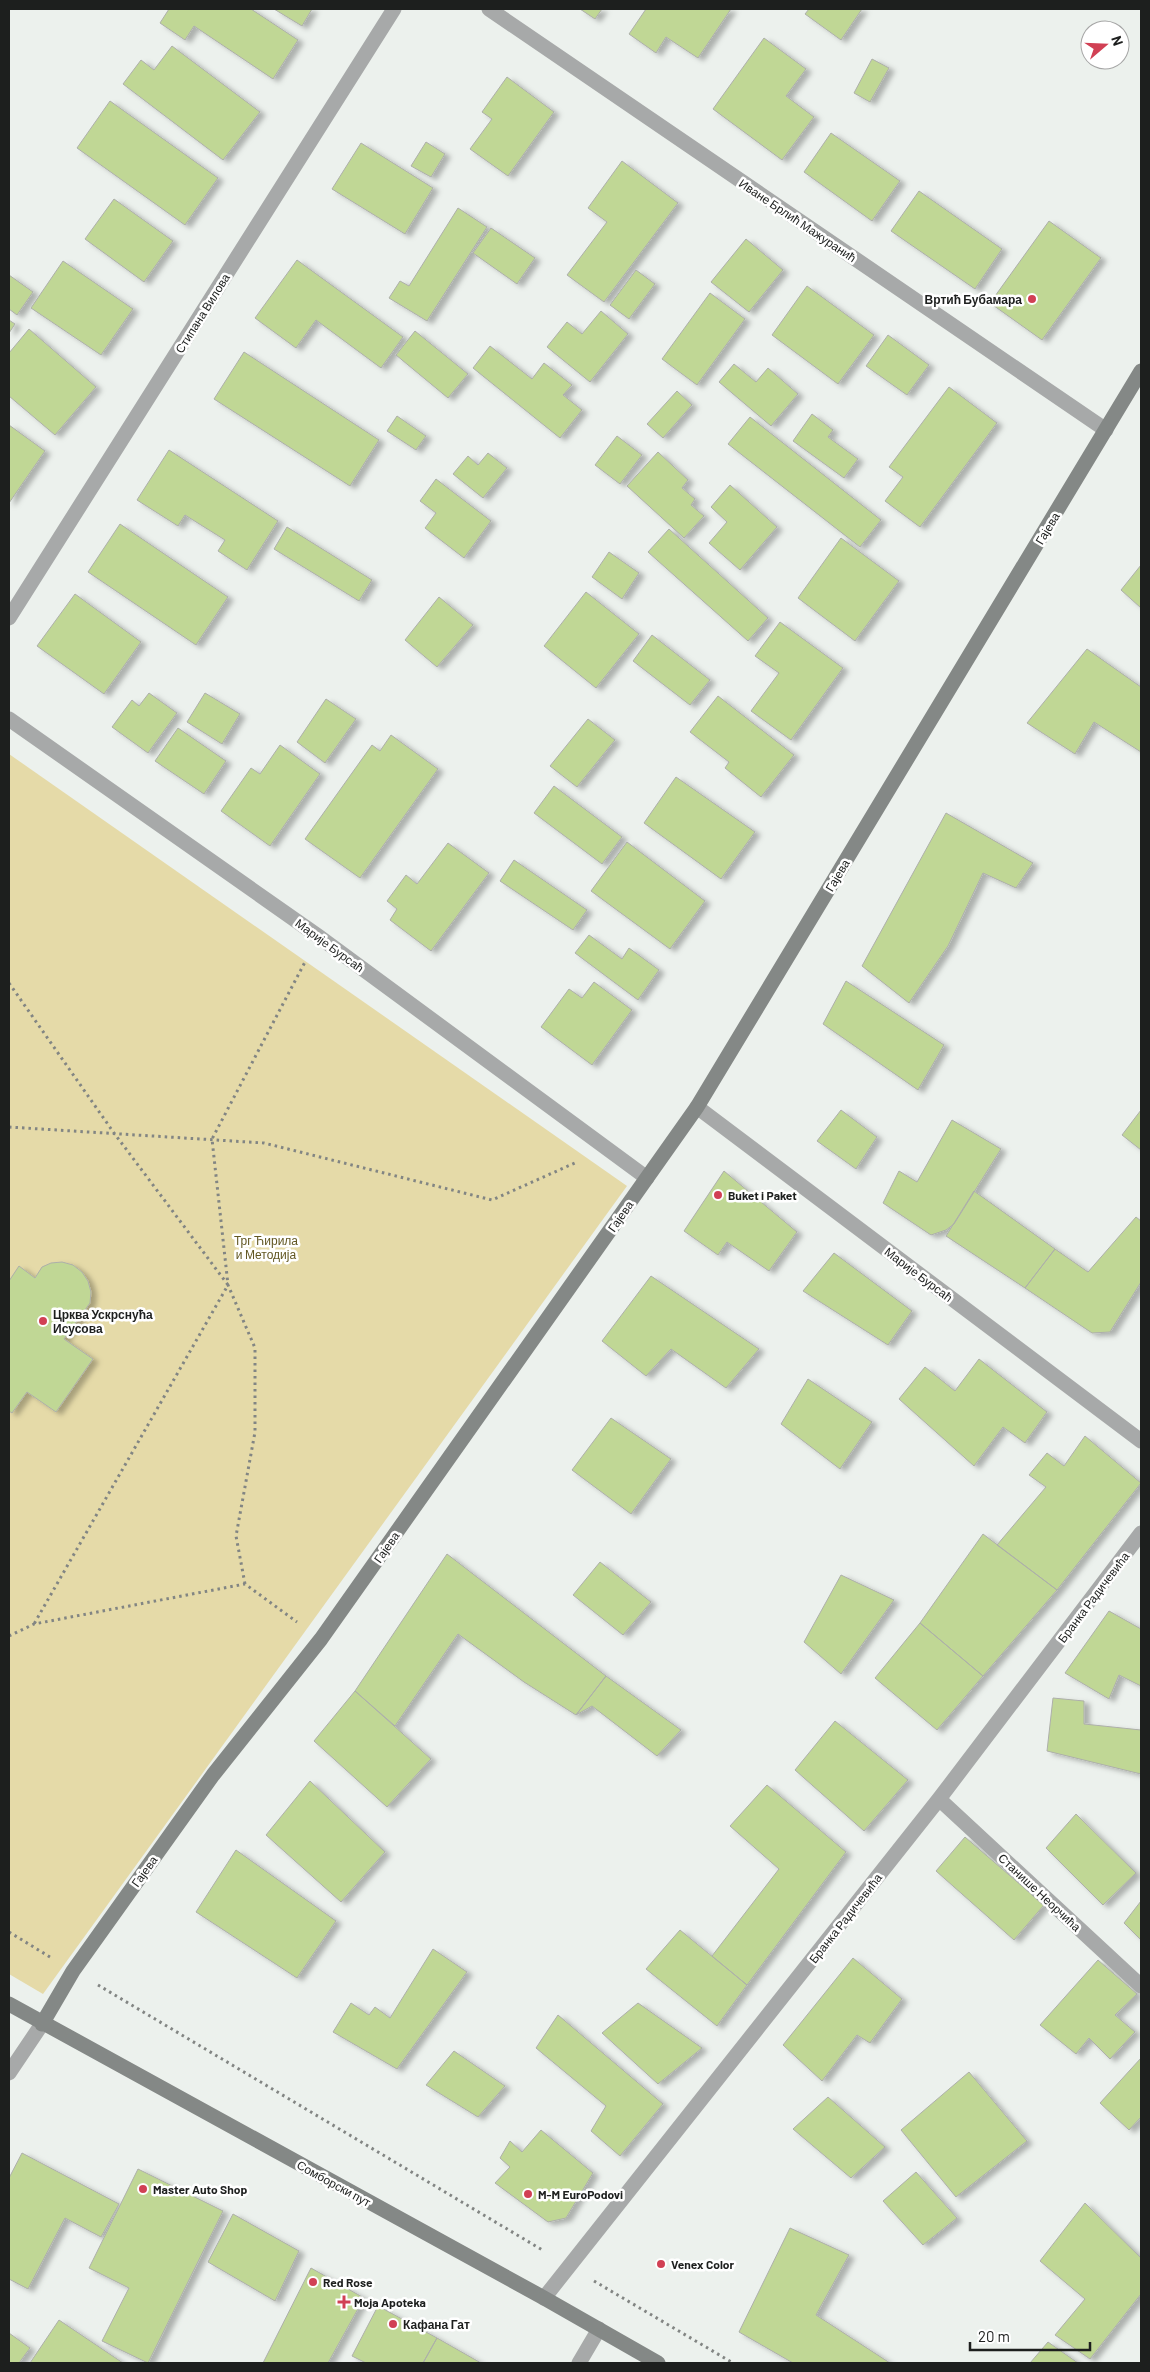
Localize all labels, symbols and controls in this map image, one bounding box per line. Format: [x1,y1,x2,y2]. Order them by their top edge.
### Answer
north arrow [1080,20,1130,70]
text: N [1108,33,1127,48]
street label: Иване Брлић Мажуранић [736,176,859,265]
street label: Стипана Вилова [172,270,232,355]
place label: Вртић Бубамара [925,292,1022,307]
marker: Вртић Бубамара [1026,293,1038,305]
street label: Гајева [1032,509,1063,547]
street label: Гајева [822,856,853,894]
street label: Марије Бурсаћ [292,915,367,975]
place label: Buket i Paket [728,1188,797,1202]
marker: Buket i Paket [712,1189,724,1201]
street label: Гајева [604,1197,637,1235]
park label: Трг Ћирила и Методија [234,1233,298,1262]
street label: Марије Бурсаћ [882,1244,956,1305]
place label: Црква Ускрснућа Исусова [53,1307,153,1336]
marker: Црква Ускрснућа Исусова [37,1315,49,1327]
street label: Гајева [370,1528,403,1566]
street label: Бранка Радичевића [1054,1549,1133,1646]
street label: Станише Неорчића [995,1850,1084,1935]
street label: Гајева [128,1853,161,1890]
street label: Бранка Радичевића [806,1870,885,1966]
street label: Сомборски пут [294,2157,374,2210]
place label: Master Auto Shop [153,2182,247,2196]
marker: Master Auto Shop [137,2183,149,2195]
place label: M-M EuroPodovi [538,2187,623,2201]
marker: M-M EuroPodovi [522,2188,534,2200]
place label: Venex Color [671,2257,735,2271]
marker: Venex Color [655,2258,667,2270]
place label: Red Rose [323,2275,373,2289]
marker: Red Rose [307,2276,319,2288]
place label: Moja Apoteka [354,2295,426,2309]
marker: Moja Apoteka [338,2296,350,2308]
place label: Кафана Гат [403,2317,470,2332]
marker: Кафана Гат [387,2318,399,2330]
scale bar [970,2320,1090,2352]
text: 20 m [978,2327,1010,2345]

